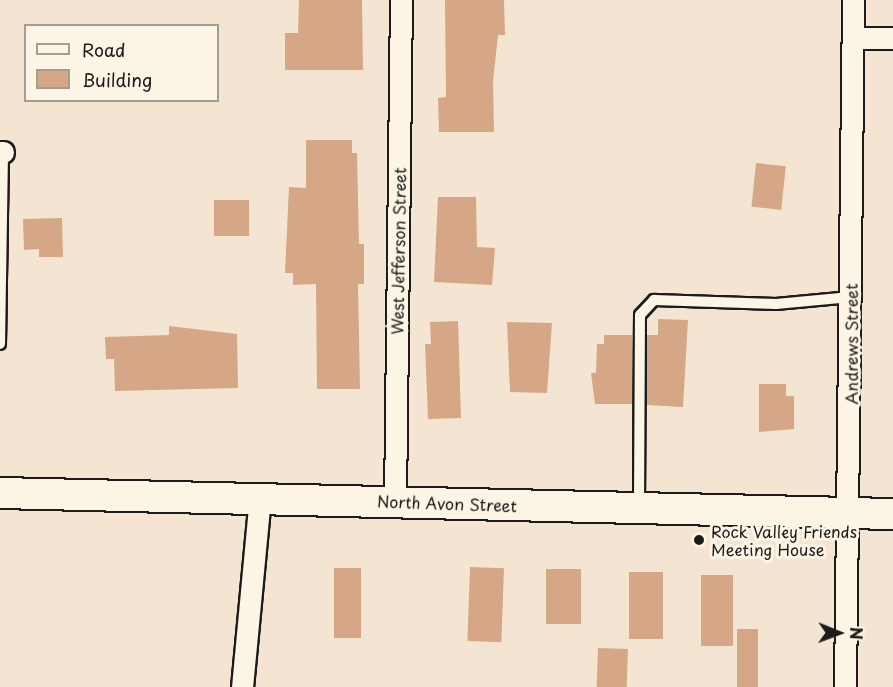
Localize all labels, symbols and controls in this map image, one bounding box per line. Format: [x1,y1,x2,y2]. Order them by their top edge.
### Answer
legend [24,24,219,102]
text: Road [82,36,126,63]
text: Building [82,66,152,93]
street label: West Jefferson Street [387,167,409,335]
street label: Andrews Street [841,284,861,404]
street label: North Avon Street [376,491,518,515]
place label: Rock Valley Friends Meeting House [711,521,858,559]
marker: Rock Valley Friends Meeting House [692,533,706,547]
north arrow [809,603,869,663]
text: N [845,627,869,640]

